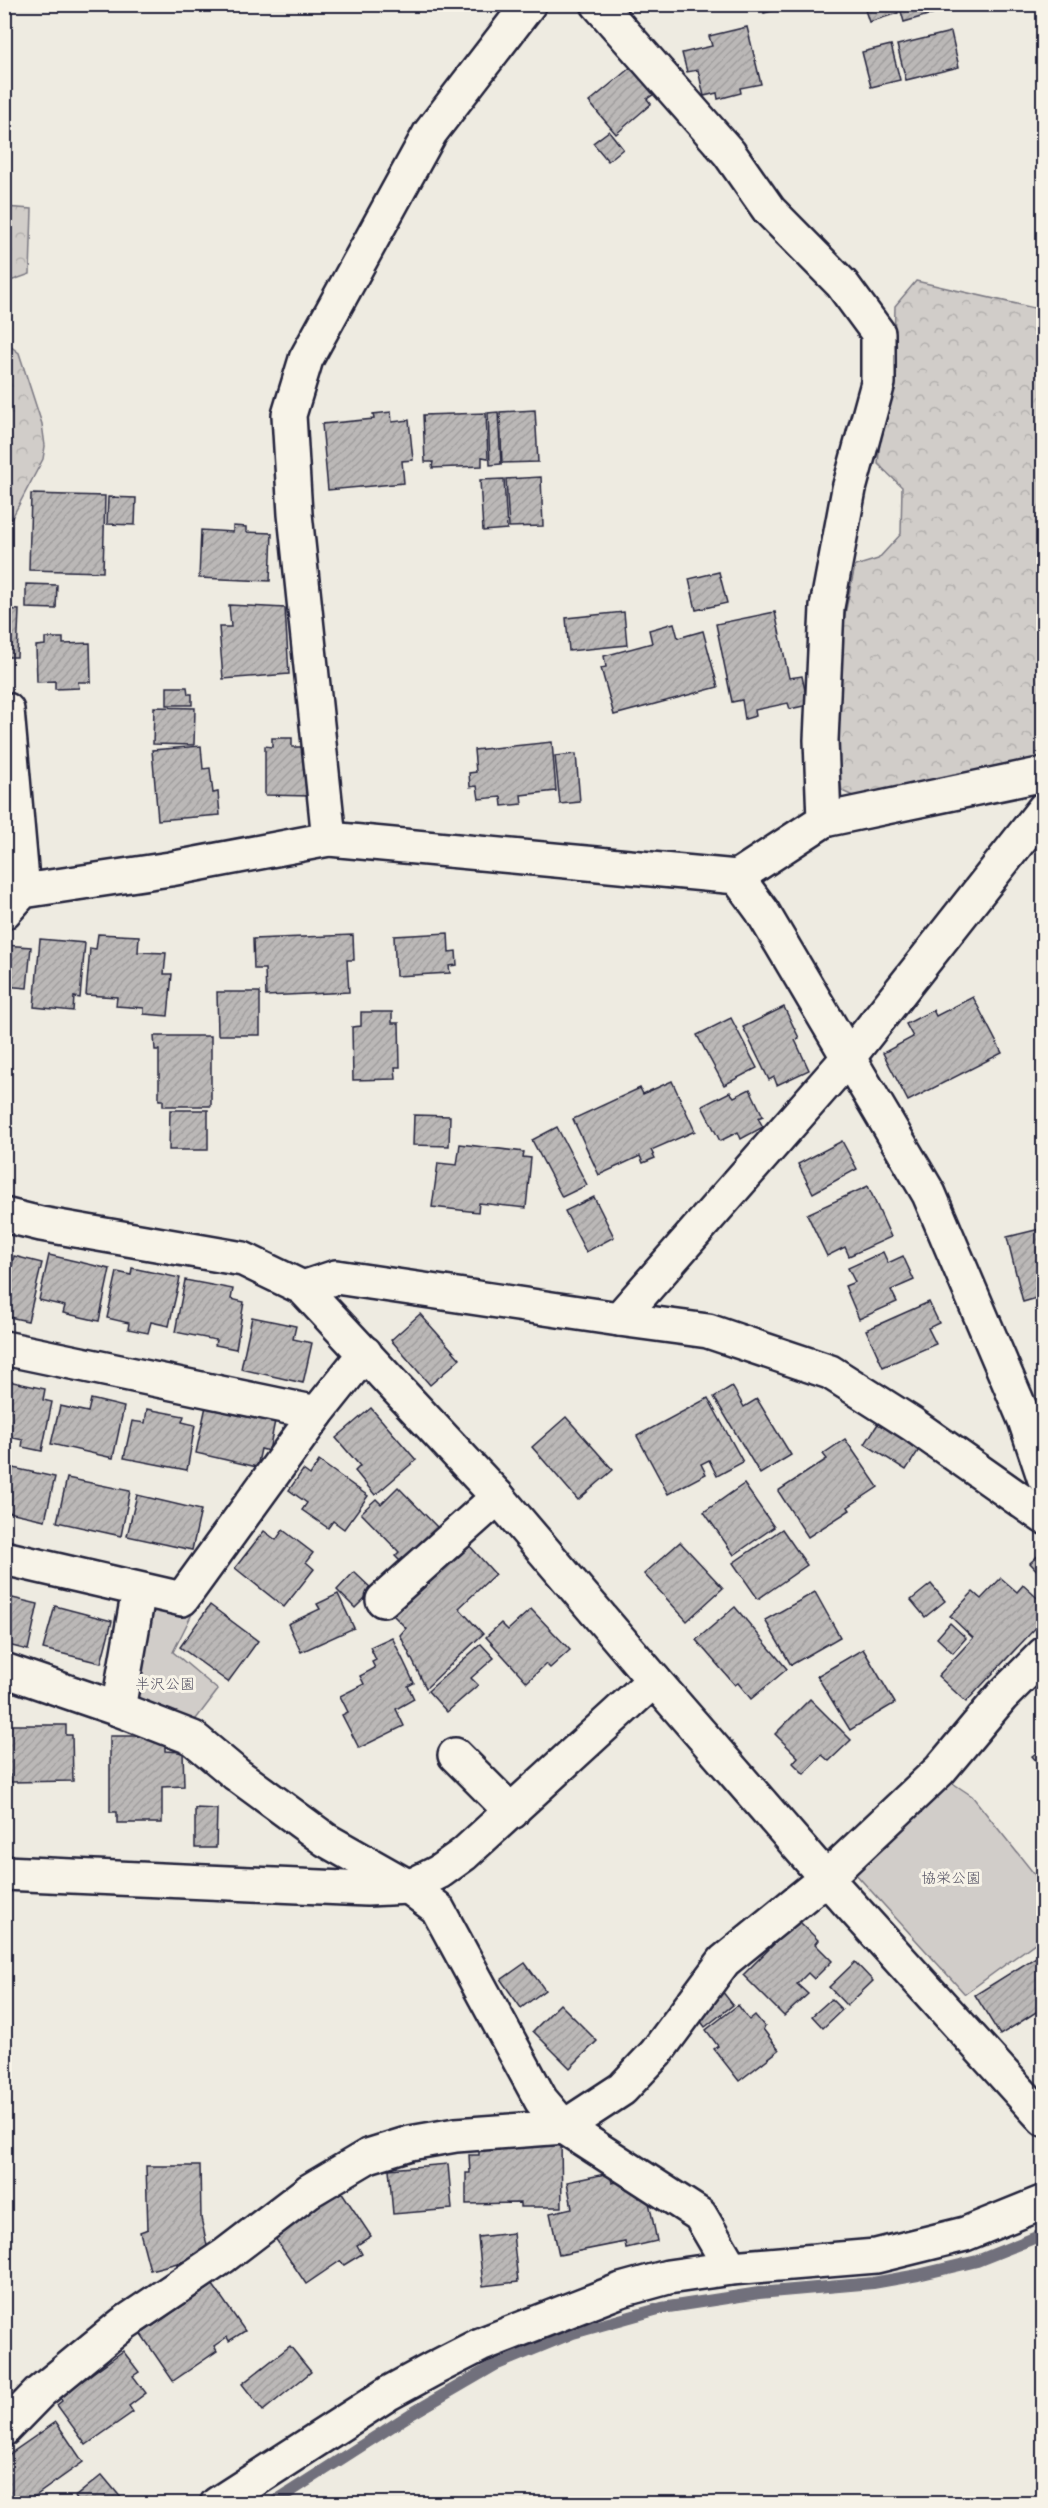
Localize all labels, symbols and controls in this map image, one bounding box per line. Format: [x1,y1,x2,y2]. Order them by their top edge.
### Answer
park label: 半沢公園 [135,1673,195,1693]
park label: 協栄公園 [921,1867,981,1887]

